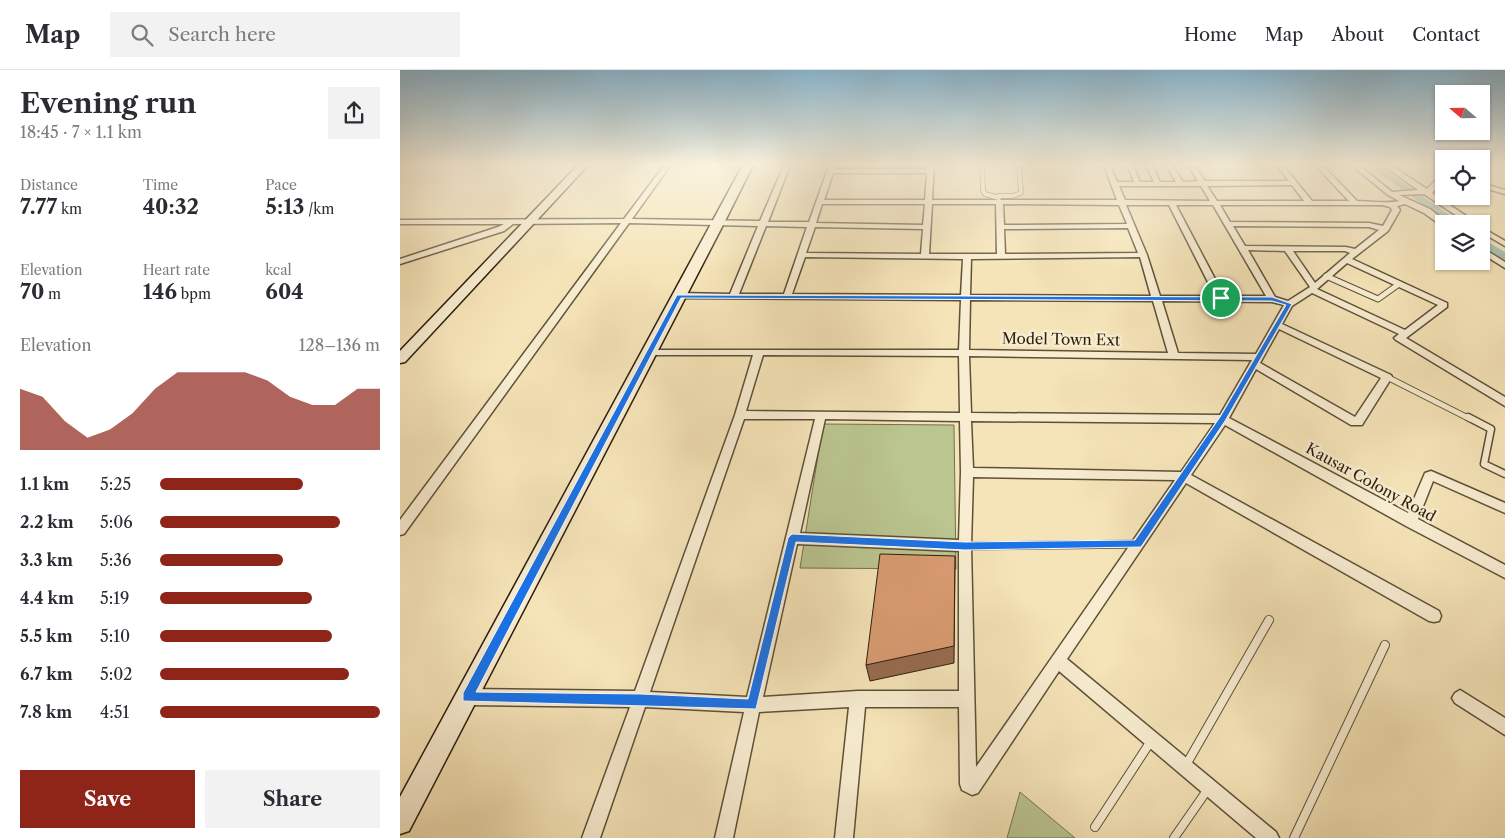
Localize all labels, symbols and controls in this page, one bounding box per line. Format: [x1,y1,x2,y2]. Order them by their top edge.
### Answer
search box [110,12,460,57]
text: Map [25,20,80,49]
icon: search [128,21,156,49]
text: Search here [168,23,276,46]
text: Home [1184,24,1237,46]
text: Map [1265,24,1303,46]
text: About [1331,24,1384,46]
text: Contact [1412,24,1480,46]
north arrow [1435,85,1490,140]
map controls [1435,85,1490,270]
text: Evening run [20,86,196,120]
button: share [328,87,380,139]
text: 18:45 · 7 × 1.1 km [20,122,142,142]
button: locate [1435,150,1490,205]
text: Distance [20,176,78,194]
text: Time [143,176,178,194]
text: Pace [265,176,297,194]
text: 7.77 [20,194,57,219]
text: 40:32 [143,194,199,219]
text: 5:13 [265,194,304,219]
text: km [57,200,82,218]
text: /km [304,200,334,218]
button: layers [1435,215,1490,270]
text: Elevation [20,261,83,279]
text: Heart rate [143,261,210,279]
text: kcal [265,261,292,279]
pin [1200,277,1242,319]
text: 70 [20,279,44,304]
text: 146 [143,279,177,304]
text: 604 [265,279,304,304]
icon: arrive [1207,284,1235,312]
text: m [44,285,61,303]
text: bpm [177,285,211,303]
street label: Model Town Ext [1002,328,1121,350]
text: Elevation [20,335,91,355]
text: 128–136 m [299,335,380,355]
street label: Kausar Colony Road [1303,438,1439,526]
text: 1.1 km [20,474,69,494]
text: 5:25 [100,474,131,494]
text: 2.2 km [20,512,74,532]
text: 5:06 [100,512,133,532]
text: 3.3 km [20,550,73,570]
text: 5:36 [100,550,131,570]
text: 4.4 km [20,588,74,608]
text: 5:19 [100,588,129,608]
text: 5.5 km [20,626,73,646]
text: 5:10 [100,626,130,646]
text: 6.7 km [20,664,73,684]
text: 5:02 [100,664,133,684]
text: 7.8 km [20,702,72,722]
text: 4:51 [100,702,129,722]
button: Save [20,770,195,828]
button: Share [205,770,380,828]

